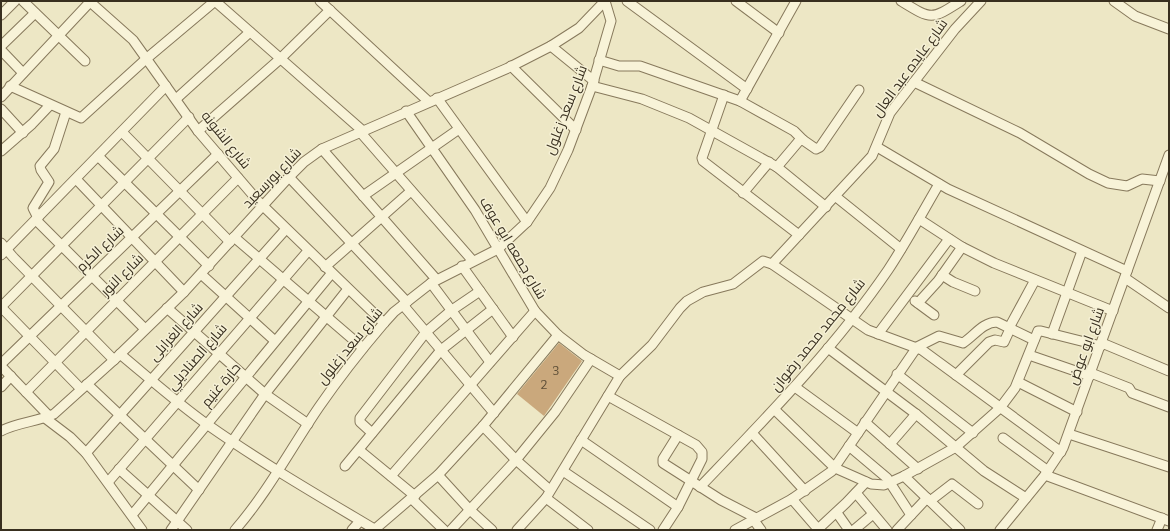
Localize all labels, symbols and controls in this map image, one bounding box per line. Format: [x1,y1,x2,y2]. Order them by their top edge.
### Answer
street label: شارع عايده عبد العال [869,16,951,120]
street label: شارع سعد زغلول [541,63,591,157]
street label: شارع الشونه [198,108,254,172]
street label: شارع بورسعيد [239,144,305,212]
street label: شارع جمعه ابو عوف [476,194,550,302]
street label: شارع الكرم [73,222,128,277]
street label: شارع النور [96,250,147,301]
street label: شارع محمد محمد رضوان [767,275,869,395]
street label: شارع الغرابلى [145,299,207,365]
street label: شارع سعد زغلول [314,304,386,388]
street label: شارع ابو عوض [1064,305,1108,387]
street label: شارع الصناديلي [163,320,233,396]
street label: حارة غنيم [198,359,245,411]
house number: 3 [553,364,560,378]
house number: 2 [541,378,547,392]

